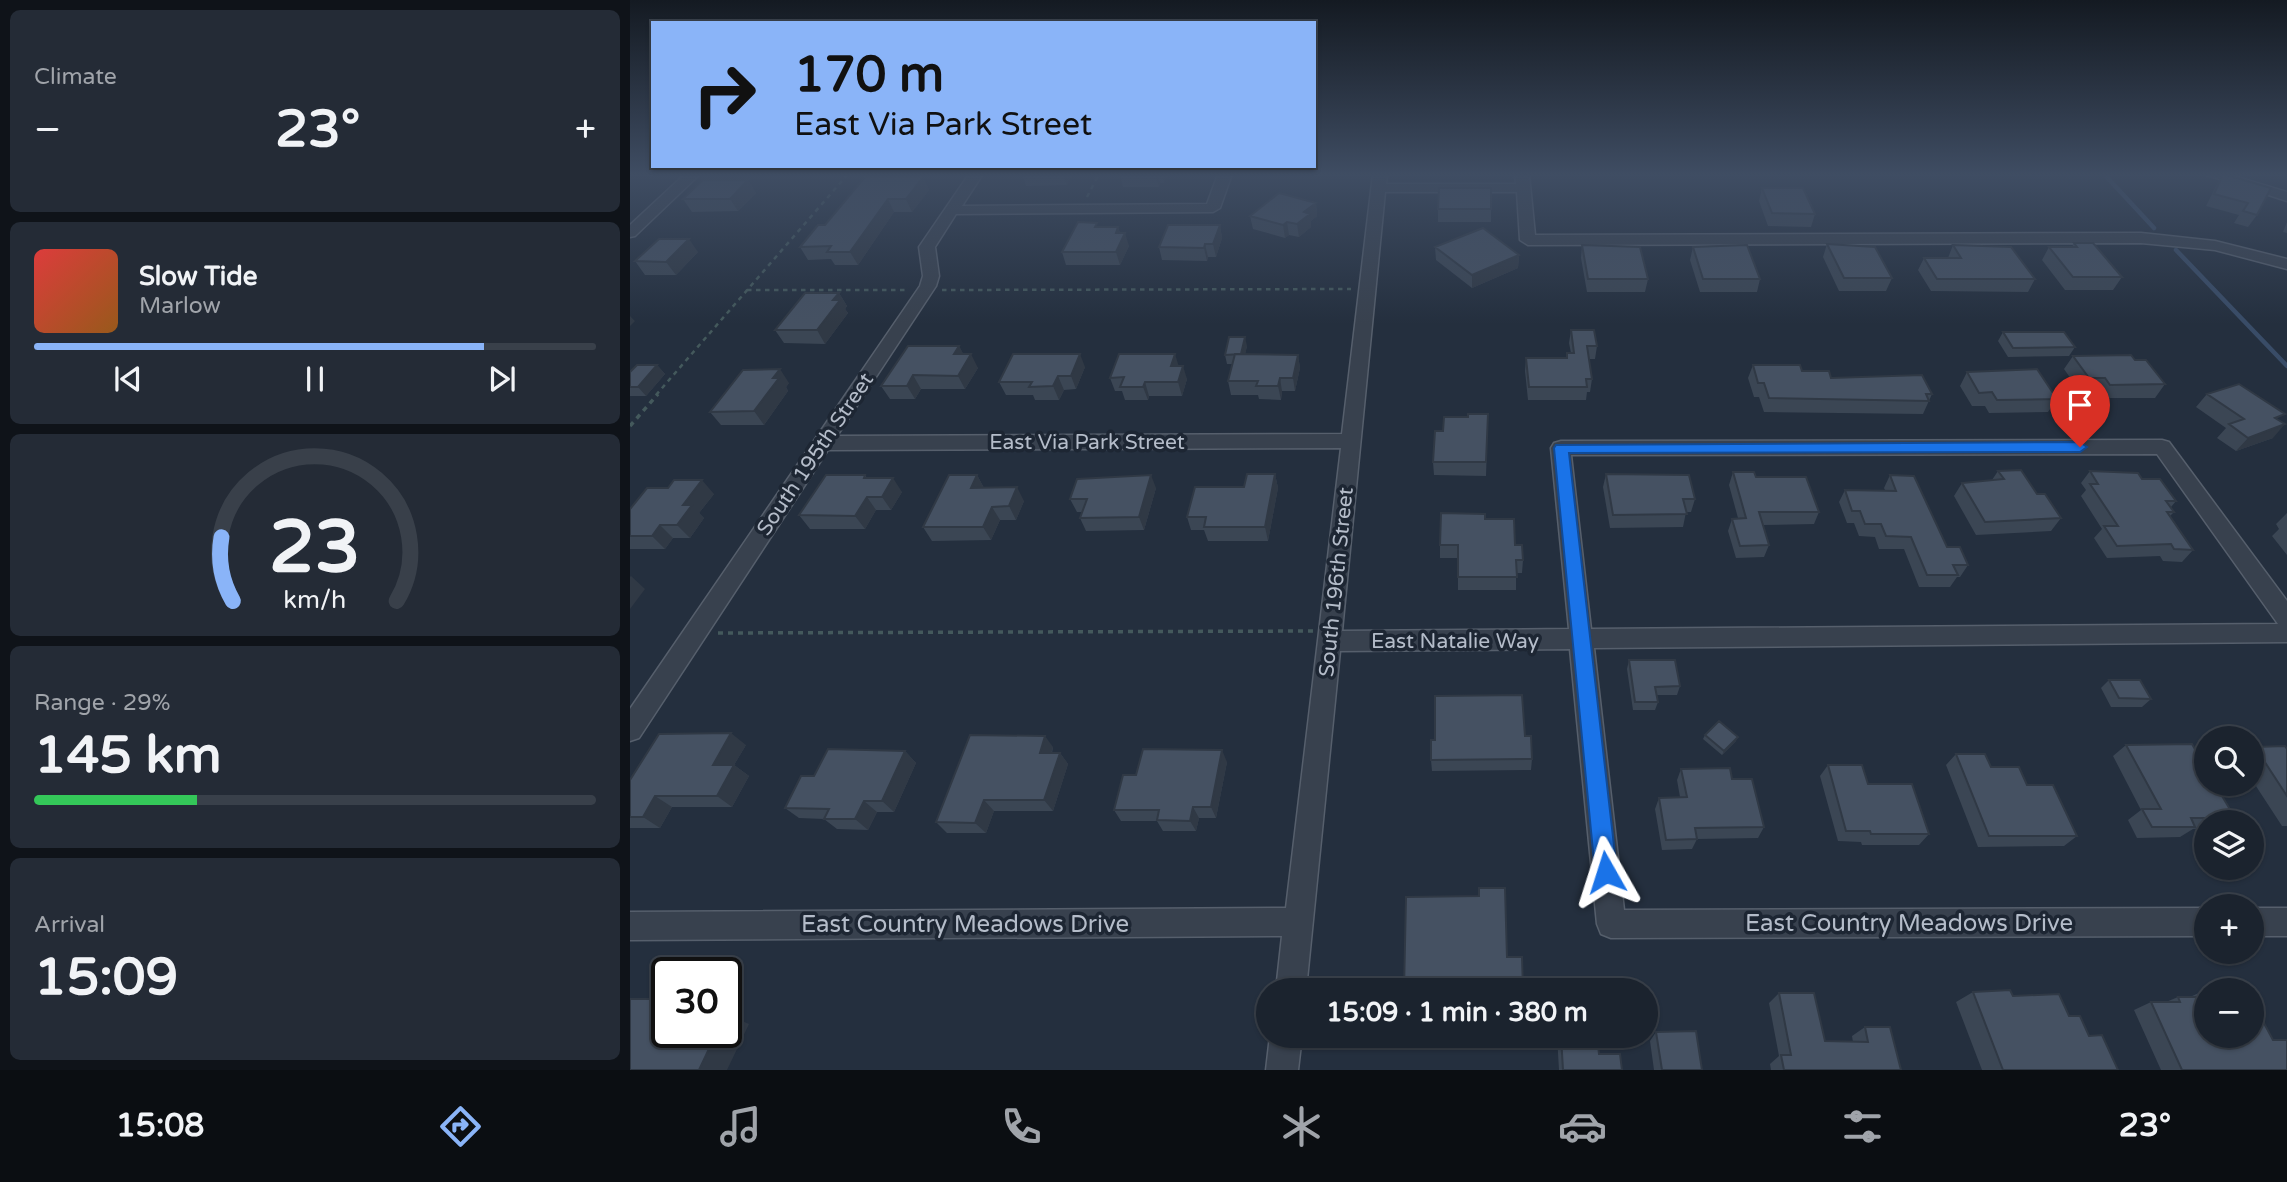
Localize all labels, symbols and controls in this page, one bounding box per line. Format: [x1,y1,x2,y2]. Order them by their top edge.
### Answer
text: 170 m [794,46,944,105]
icon: right [679,49,770,140]
text: Climate [34,63,117,91]
text: 23° [275,98,360,161]
text: East Via Park Street [794,106,1092,144]
text: − [34,107,61,153]
text: + [575,107,596,153]
text: Slow Tide [139,261,257,292]
text: Marlow [139,292,221,320]
icon: previous [109,360,147,398]
icon: pause [296,360,334,398]
icon: next [483,360,521,398]
street label: South 195th Street [752,368,879,540]
pin [2050,375,2110,447]
icon: arrive [2061,386,2099,424]
street label: East Via Park Street [989,430,1185,455]
street label: South 196th Street [1314,486,1359,678]
text: 23 [269,504,361,592]
text: km/h [284,585,346,615]
street label: East Natalie Way [1371,629,1539,654]
text: Range · 29% [34,689,170,717]
text: 145 km [34,724,222,787]
map controls [2194,726,2264,1048]
button: search [2194,726,2264,796]
button: layers [2194,810,2264,880]
position arrow [1569,835,1643,909]
button: + [2194,894,2264,964]
street label: East Country Meadows Drive [1745,909,2073,938]
street label: East Country Meadows Drive [801,910,1129,939]
text: Arrival [34,911,105,939]
text: 15:09 [34,946,178,1009]
speed limit sign: 30 [651,957,742,1048]
button: − [2194,978,2264,1048]
text: 15:09 · 1 min · 380 m [1326,997,1588,1028]
icon: directions [436,1102,485,1151]
icon: music [716,1102,765,1151]
icon: phone [997,1102,1046,1151]
icon: climate [1277,1102,1326,1151]
icon: car [1558,1102,1607,1151]
icon: filters [1838,1102,1887,1151]
text: 15:08 [116,1107,204,1145]
text: 23° [2119,1107,2171,1145]

